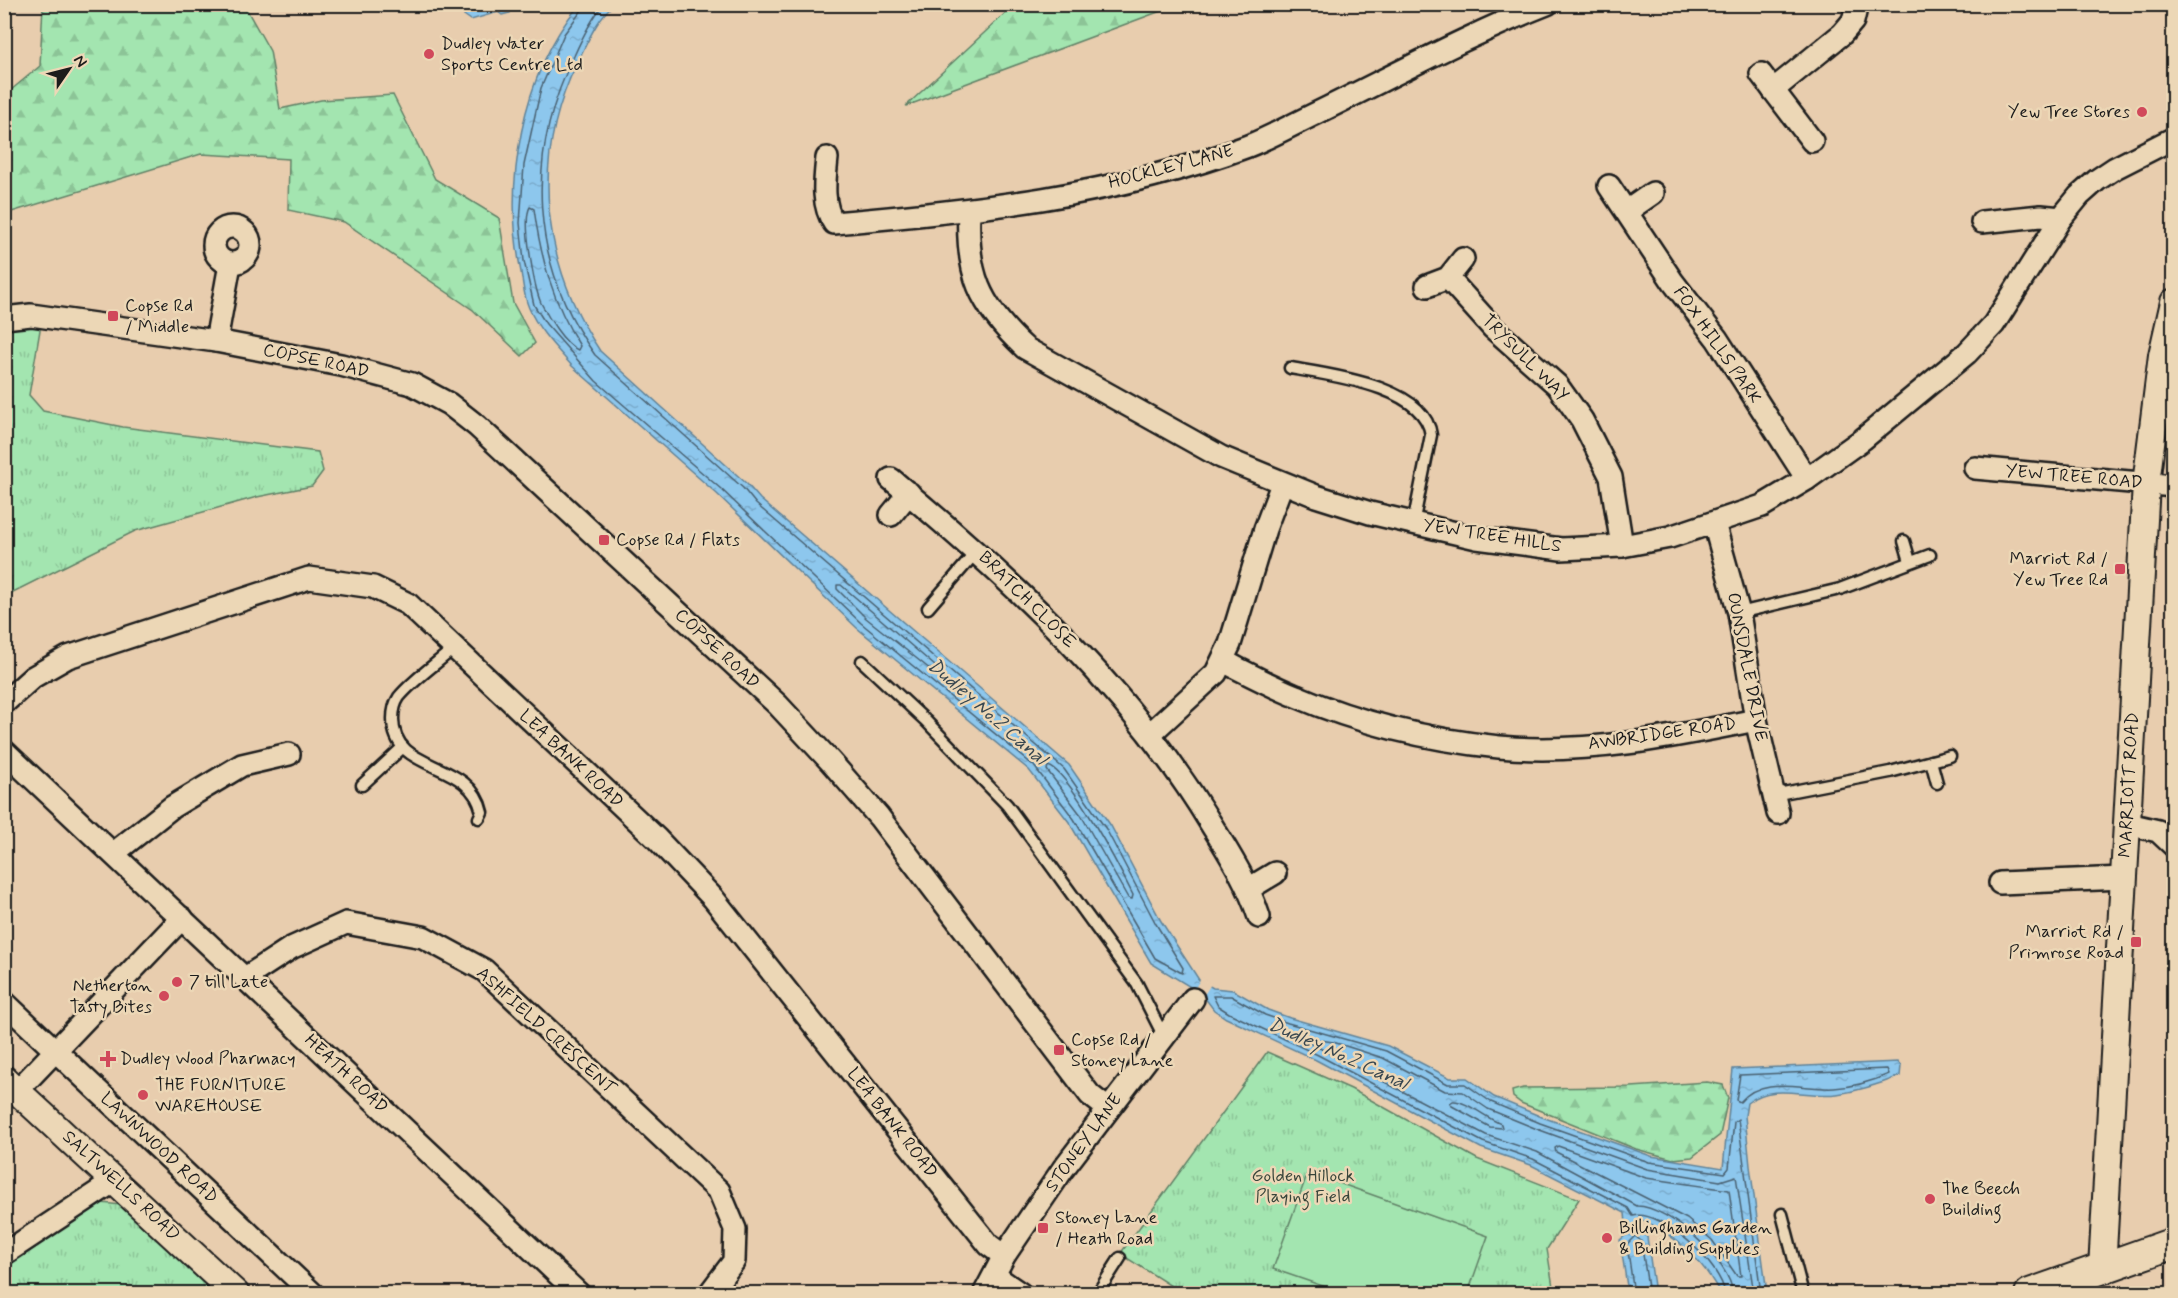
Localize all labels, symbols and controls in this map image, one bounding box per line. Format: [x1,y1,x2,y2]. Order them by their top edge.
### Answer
place label: Dudley Water Sports Centre Ltd [441,32,583,77]
north arrow [39,39,99,99]
marker: Dudley Water Sports Centre Ltd [422,47,436,61]
text: N [68,51,92,72]
place label: Yew Tree Stores [2008,100,2130,124]
marker: Yew Tree Stores [2135,105,2149,119]
street label: HOCKLEY LANE [1106,139,1236,195]
street label: FOX HILLS PARK [1667,281,1767,409]
place label: Copse Rd / Middle [125,294,193,339]
marker: Copse Rd / Middle [106,309,120,323]
street label: TRYSULL WAY [1476,309,1574,407]
street label: COPSE ROAD [261,338,371,384]
street label: YEW TREE ROAD [2004,459,2144,495]
street label: YEW TREE HILLS [1421,513,1563,559]
place label: Copse Rd / Flats [616,528,740,552]
marker: Copse Rd / Flats [597,533,611,547]
street label: BRATCH CLOSE [973,546,1081,654]
place label: Marriot Rd / Yew Tree Rd [2010,547,2108,592]
marker: Marriot Rd / Yew Tree Rd [2113,562,2127,576]
street label: OUNSDALE DRIVE [1721,591,1773,743]
street label: COPSE ROAD [669,603,765,695]
water label: Dudley No.2 Canal [921,652,1055,774]
street label: LEA BANK ROAD [514,704,628,814]
street label: AWBRIDGE ROAD [1586,712,1738,756]
street label: MARRIOTT ROAD [2113,712,2145,858]
place label: Marriot Rd / Primrose Road [2009,920,2124,965]
marker: Marriot Rd / Primrose Road [2129,935,2143,949]
street label: ASHFIELD CRESCENT [471,962,622,1101]
place label: 7 till Late [189,970,268,994]
place label: Netherton Tasty Bites [70,974,152,1019]
marker: 7 till Late [170,975,184,989]
marker: Netherton Tasty Bites [157,989,171,1003]
water label: Dudley No.2 Canal [1264,1011,1415,1098]
place label: Copse Rd / Stoney Lane [1071,1028,1174,1073]
street label: HEATH ROAD [299,1029,393,1119]
marker: Copse Rd / Stoney Lane [1052,1043,1066,1057]
place label: Dudley Wood Pharmacy [120,1047,296,1071]
marker: Dudley Wood Pharmacy [101,1052,115,1066]
street label: LEA BANK ROAD [841,1063,943,1183]
place label: THE FURNITURE WAREHOUSE [155,1073,286,1118]
street label: LAWNWOOD ROAD [95,1087,223,1209]
marker: THE FURNITURE WAREHOUSE [136,1088,150,1102]
street label: STONEY LANE [1040,1089,1128,1197]
street label: SALTWELLS ROAD [57,1125,185,1247]
park label: Golden Hillock Playing Field [1252,1164,1354,1211]
place label: The Beech Building [1942,1177,2020,1224]
marker: The Beech Building [1923,1192,1937,1206]
place label: Stoney Lane / Heath Road [1055,1206,1158,1251]
place label: Billinghams Garden & Building Supplies [1619,1216,1772,1263]
marker: Stoney Lane / Heath Road [1036,1221,1050,1235]
marker: Billinghams Garden & Building Supplies [1600,1231,1614,1245]

